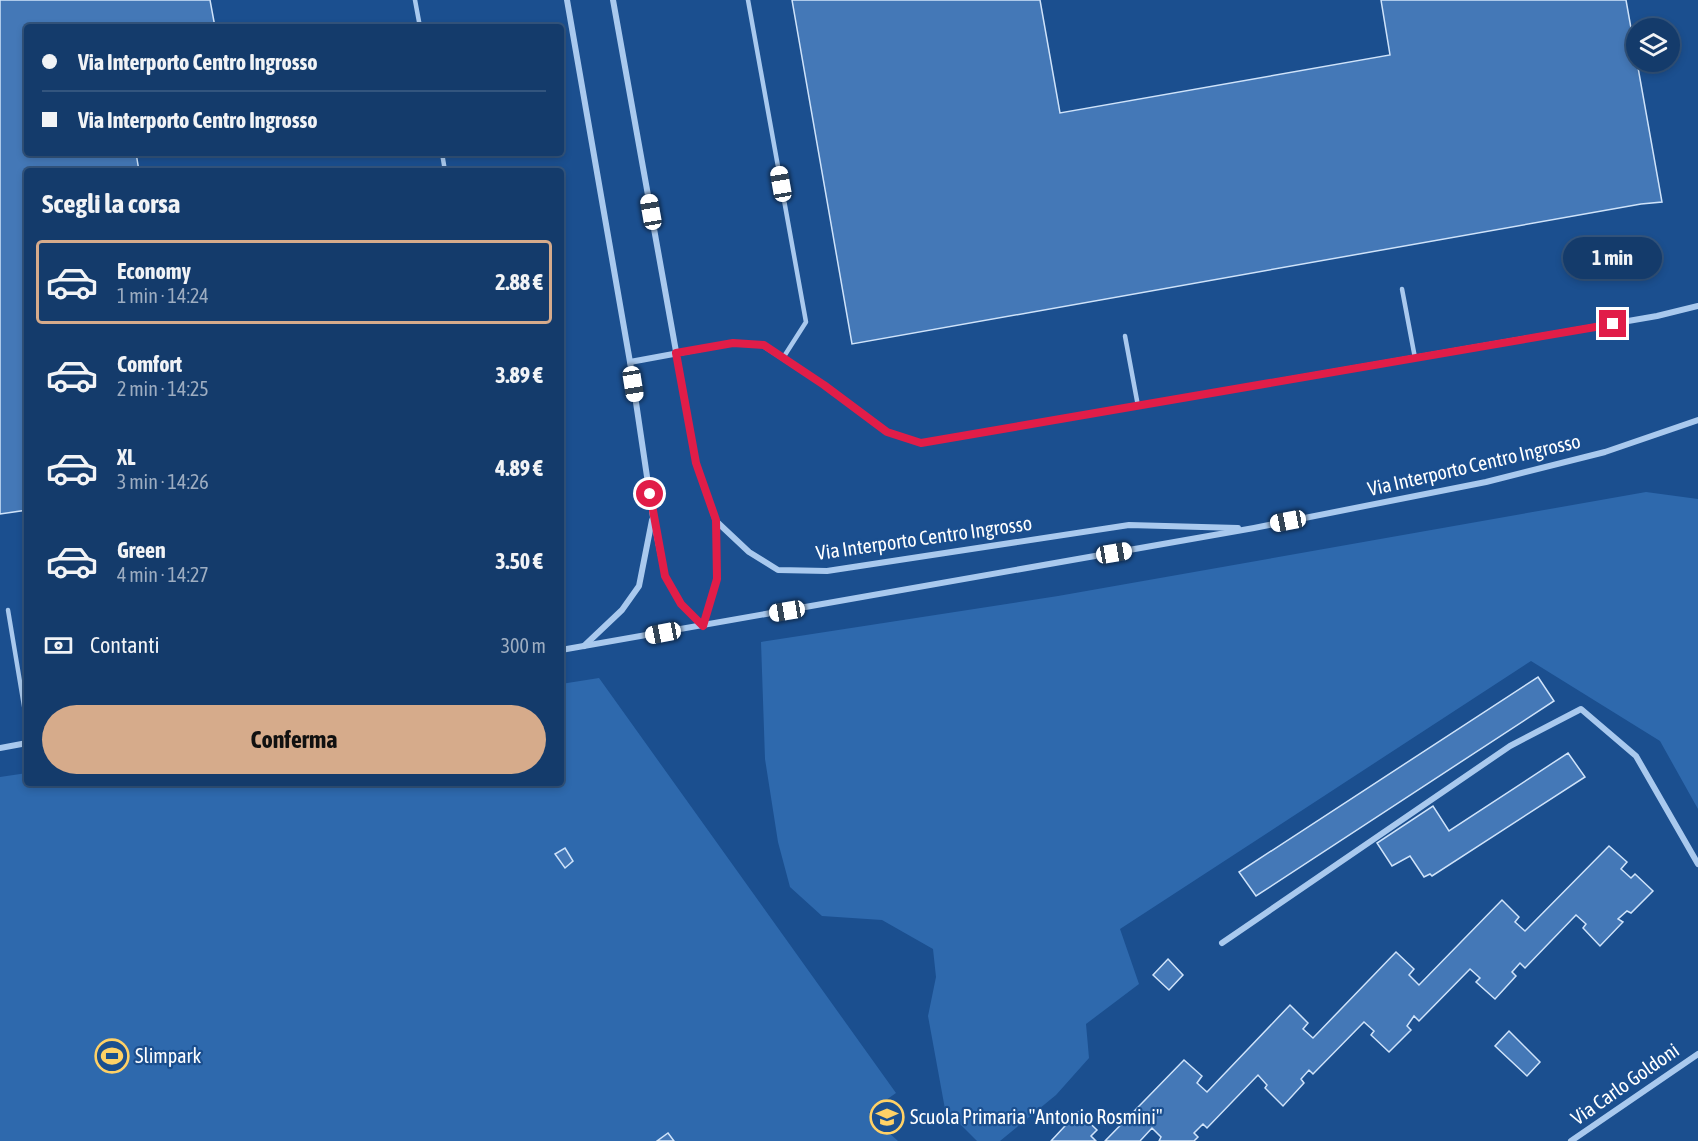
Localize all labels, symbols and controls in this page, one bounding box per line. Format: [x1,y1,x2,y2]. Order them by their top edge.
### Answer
map controls [1626,18,1680,72]
button: layers [1626,18,1680,72]
text: Via Interporto Centro Ingrosso [78,49,318,75]
text: Via Interporto Centro Ingrosso [78,107,318,133]
car [769,165,793,203]
text: Scegli la corsa [42,188,180,219]
car [639,193,663,231]
callout: 1 min [1564,237,1662,279]
text: 1 min [1592,246,1633,269]
icon: car [45,255,99,309]
text: Economy [117,258,191,284]
text: 2.88 € [495,269,543,295]
text: 1 min · 14:24 [117,284,209,307]
route end [1599,310,1626,337]
icon: car [45,348,99,402]
text: Comfort [117,351,182,377]
text: 3.89 € [495,362,543,388]
car [621,365,645,403]
text: 2 min · 14:25 [117,377,209,400]
street label: Via Interporto Centro Ingrosso [1365,429,1583,500]
icon: car [45,441,99,495]
text: XL [117,444,135,470]
text: 4.89 € [495,455,543,481]
text: 3 min · 14:26 [117,470,209,493]
route start [636,480,663,507]
car [1269,509,1307,533]
street label: Via Interporto Centro Ingrosso [814,511,1033,564]
icon: car [45,534,99,588]
text: Green [117,537,166,563]
car [1095,541,1133,565]
text: 3.50 € [495,548,543,574]
text: 4 min · 14:27 [117,563,209,586]
car [768,599,806,623]
car [644,621,682,645]
icon: cash [42,629,75,662]
text: Contanti [90,632,160,658]
text: 300 m [501,634,546,657]
button: Conferma [42,705,546,774]
sports icon: Slimpark [94,1038,130,1074]
street label: Via Carlo Goldoni [1566,1038,1683,1129]
place label: Slimpark [135,1044,201,1067]
school or university icon: Scuola Primaria "Antonio Rosmini" [869,1099,905,1135]
place label: Scuola Primaria "Antonio Rosmini" [910,1105,1162,1128]

